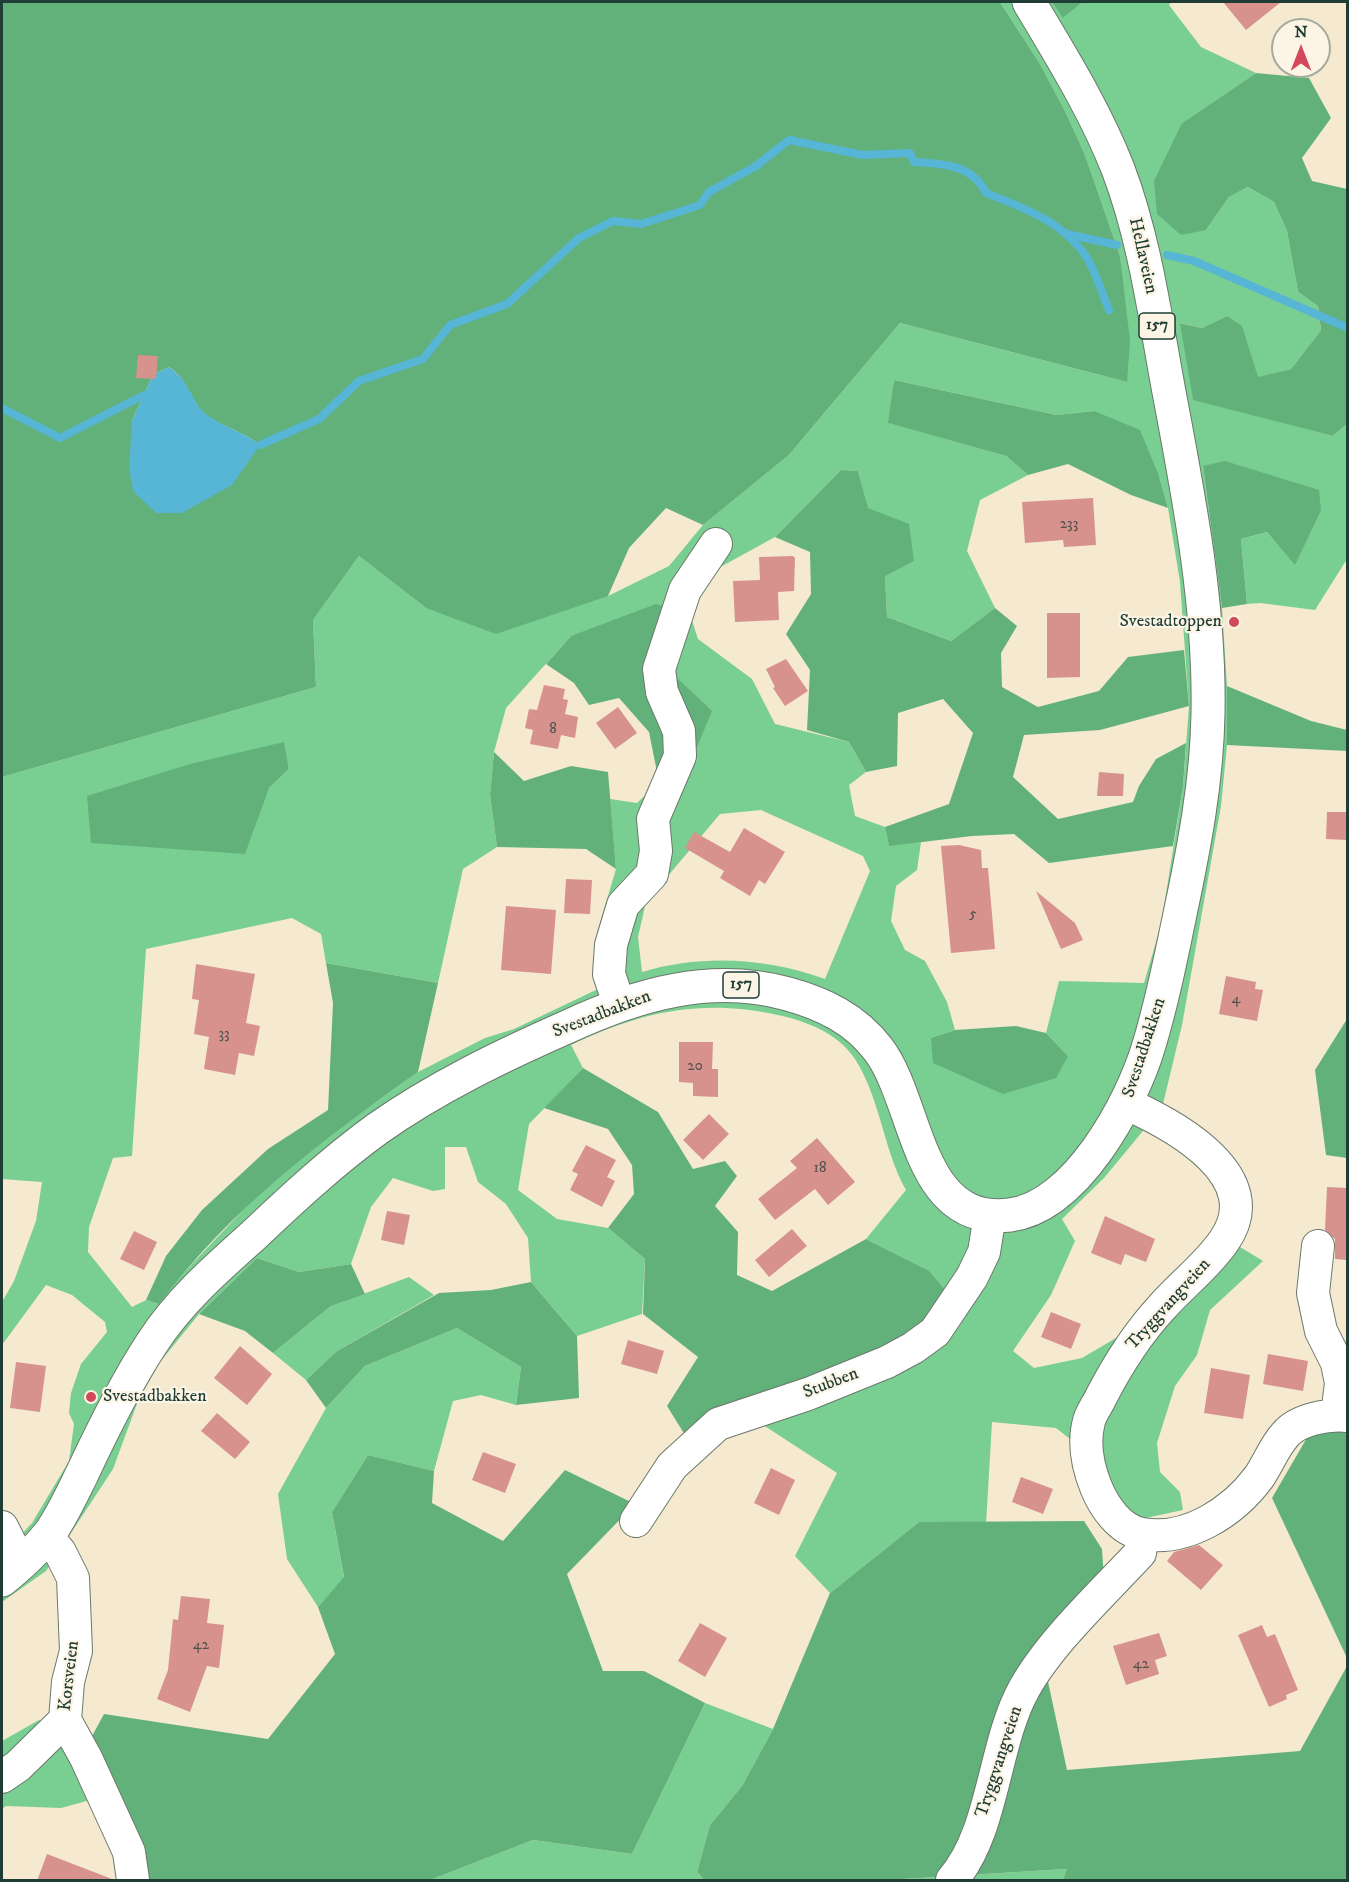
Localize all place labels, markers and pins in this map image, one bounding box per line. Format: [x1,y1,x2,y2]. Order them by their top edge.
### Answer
place label: Svestadtoppen [1120,611,1222,633]
marker: Svestadtoppen [1227,615,1241,629]
place label: Svestadbakken [103,1386,207,1408]
marker: Svestadbakken [84,1390,98,1404]

